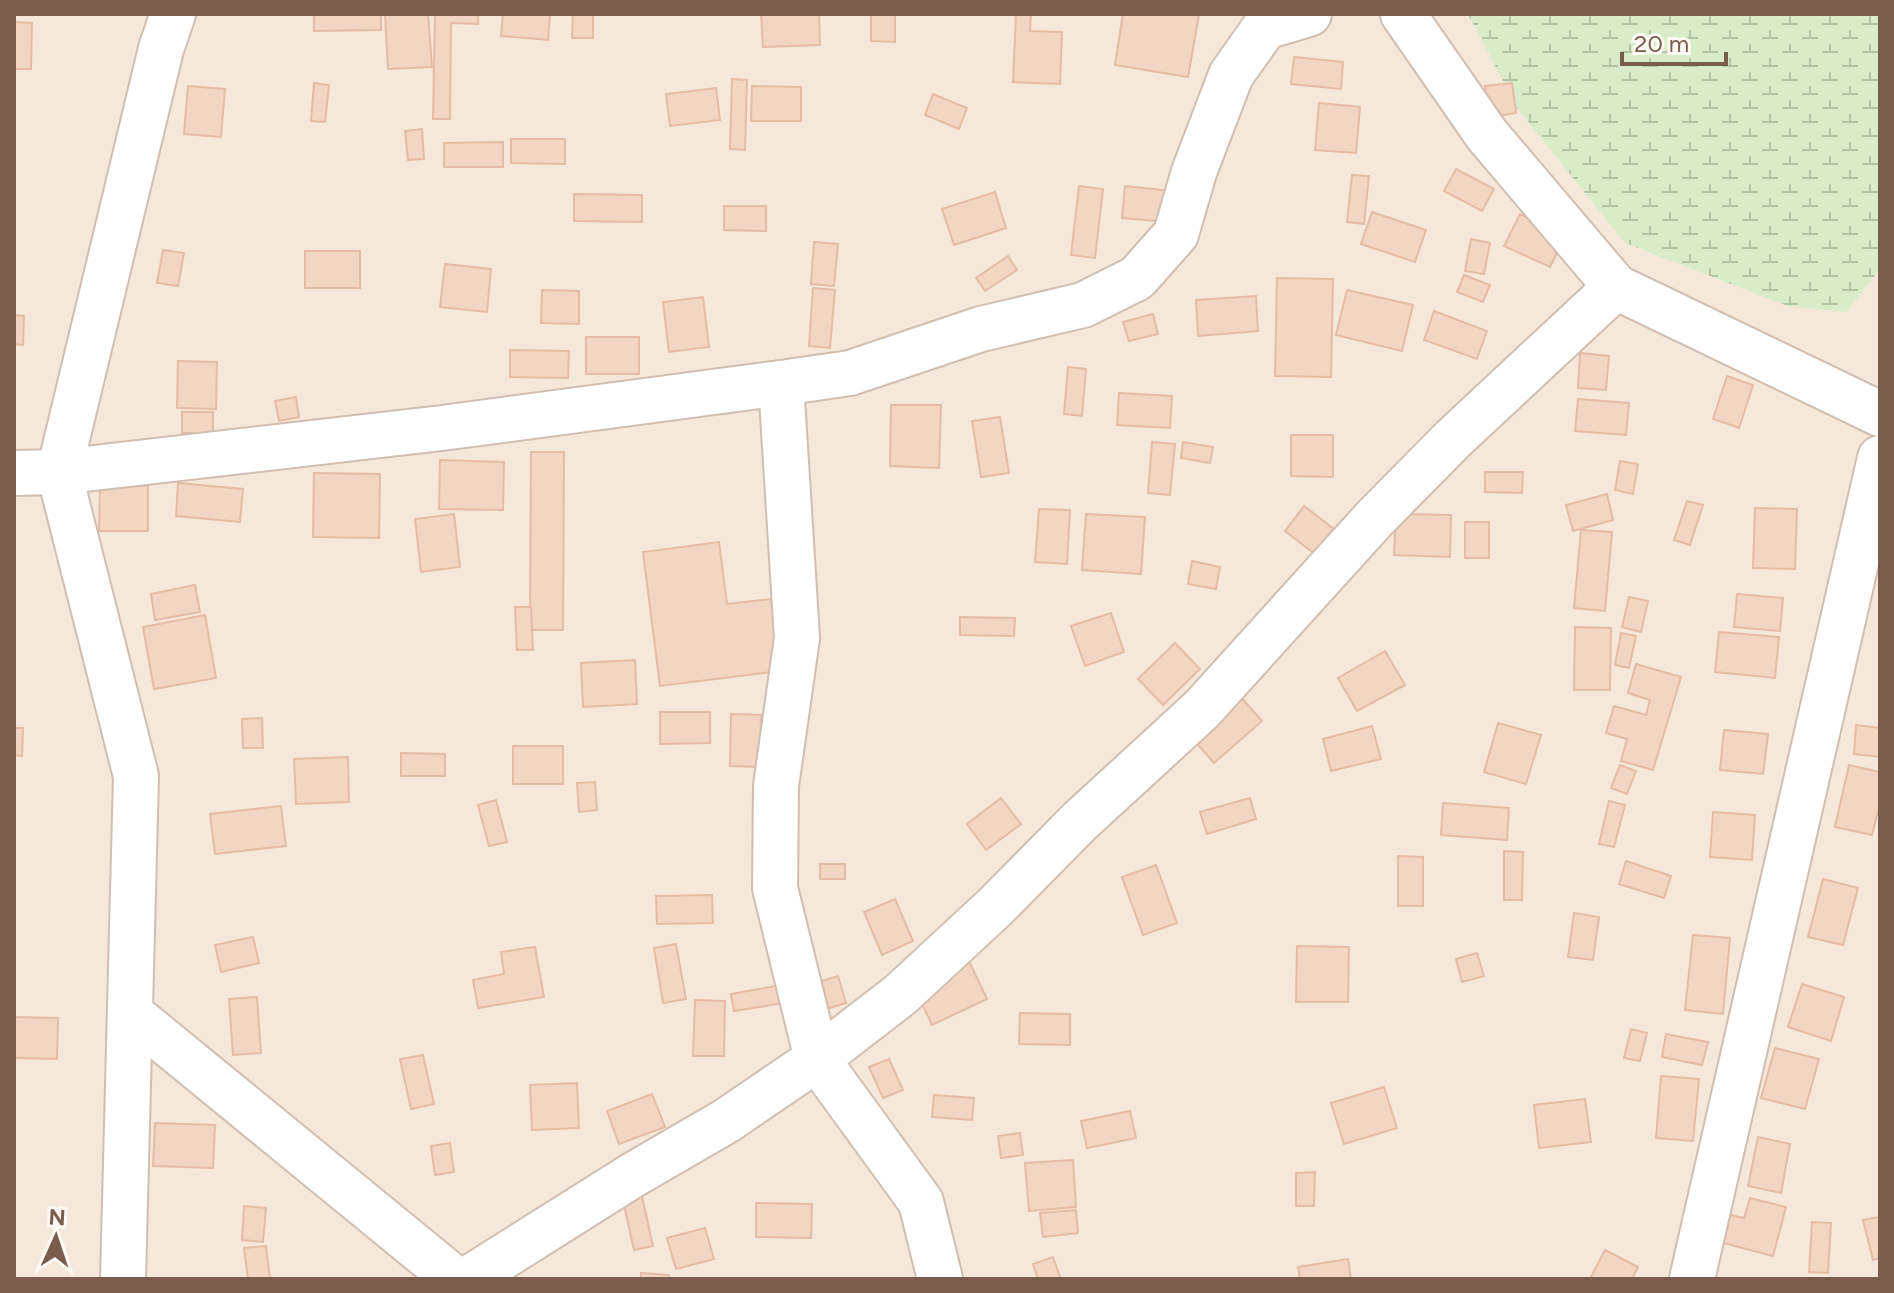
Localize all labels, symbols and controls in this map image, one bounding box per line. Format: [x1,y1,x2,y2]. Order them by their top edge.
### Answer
scale bar [1622,16,1726,66]
text: 20 m [1634,29,1689,58]
north arrow [16,1197,96,1277]
text: N [48,1204,66,1231]

